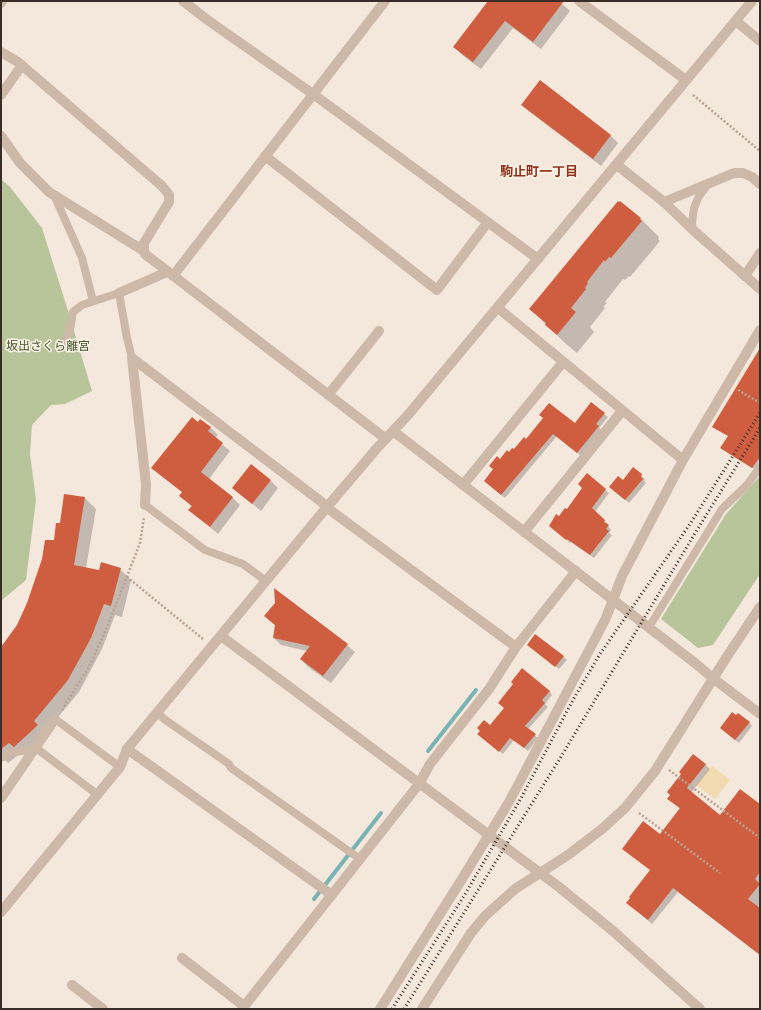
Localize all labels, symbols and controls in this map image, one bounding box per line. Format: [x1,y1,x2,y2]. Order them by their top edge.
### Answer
district label: 駒止町一丁目 [500,165,578,181]
park label: 坂出さくら離宮 [6,340,90,354]

